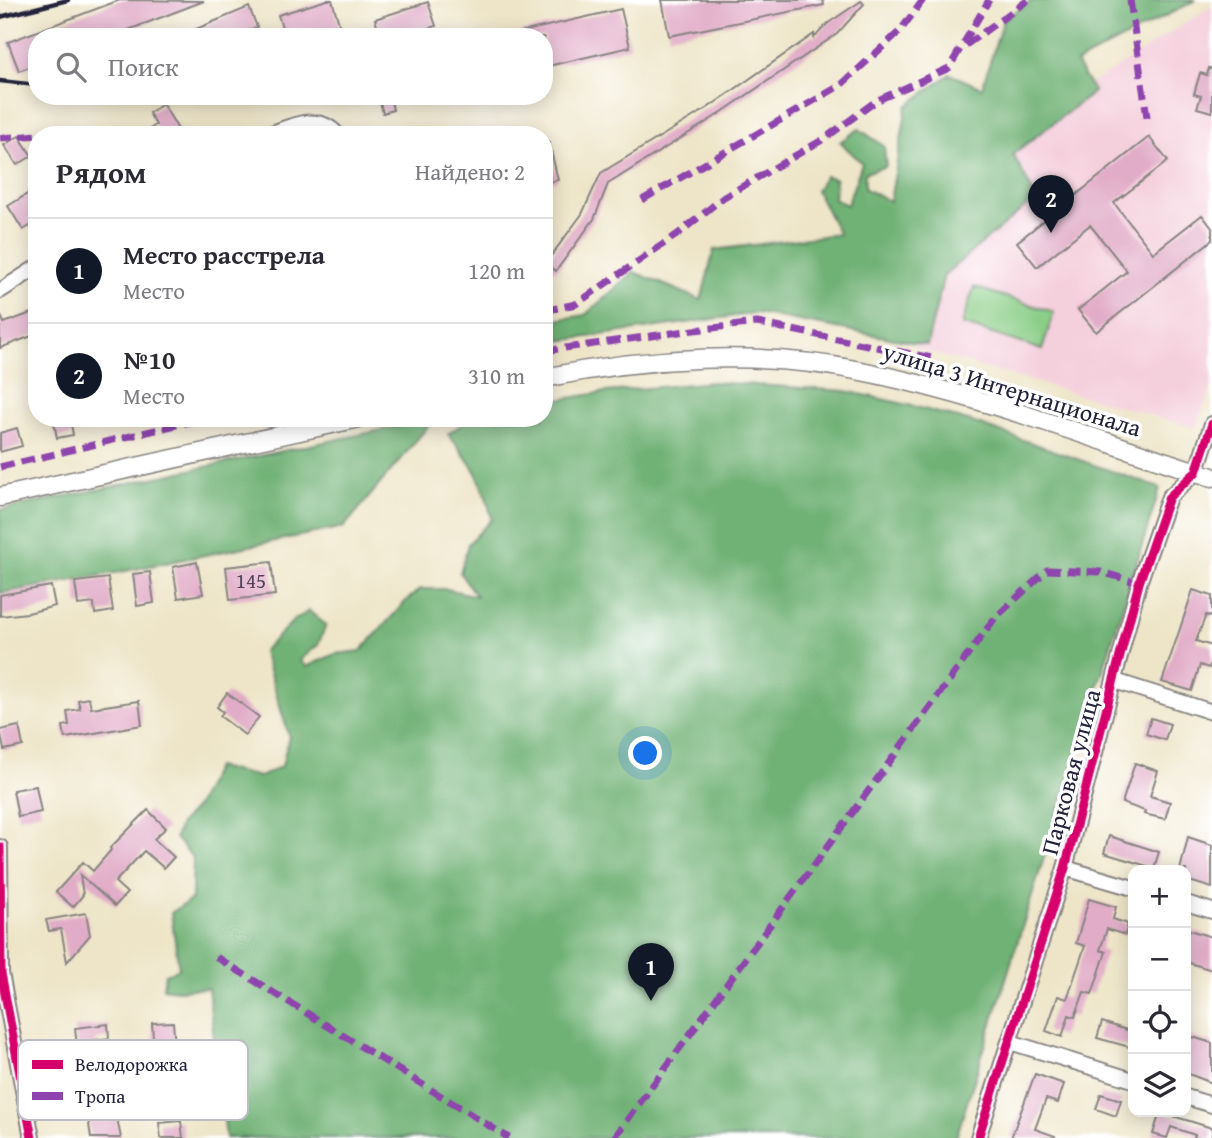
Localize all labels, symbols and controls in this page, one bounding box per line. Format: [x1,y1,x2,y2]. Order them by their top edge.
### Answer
search box [28,28,553,105]
text: Поиск [108,47,179,86]
icon: search [52,48,90,86]
text: Рядом [56,150,147,194]
text: Найдено: 2 [415,155,525,188]
pin: 2 [1028,175,1074,233]
text: Место расстрела [123,235,325,274]
text: 1 [73,254,85,287]
text: 120 m [468,254,525,287]
text: Место [123,274,185,307]
street label: улица 3 Интернационала [878,333,1146,446]
text: №10 [123,340,175,379]
text: 2 [73,359,85,392]
text: 310 m [468,359,525,392]
text: Место [123,379,185,412]
house number: 145 [236,565,266,596]
street label: Парковая улица [1032,685,1110,859]
your location [628,736,662,770]
map controls [1128,865,1191,1117]
button: + [1128,865,1191,928]
button: − [1128,928,1191,991]
pin: 1 [628,943,674,1001]
button: locate [1128,991,1191,1054]
legend [18,1040,248,1120]
text: Велодорожка [75,1050,188,1078]
button: layers [1128,1054,1191,1117]
text: Тропа [75,1082,125,1110]

